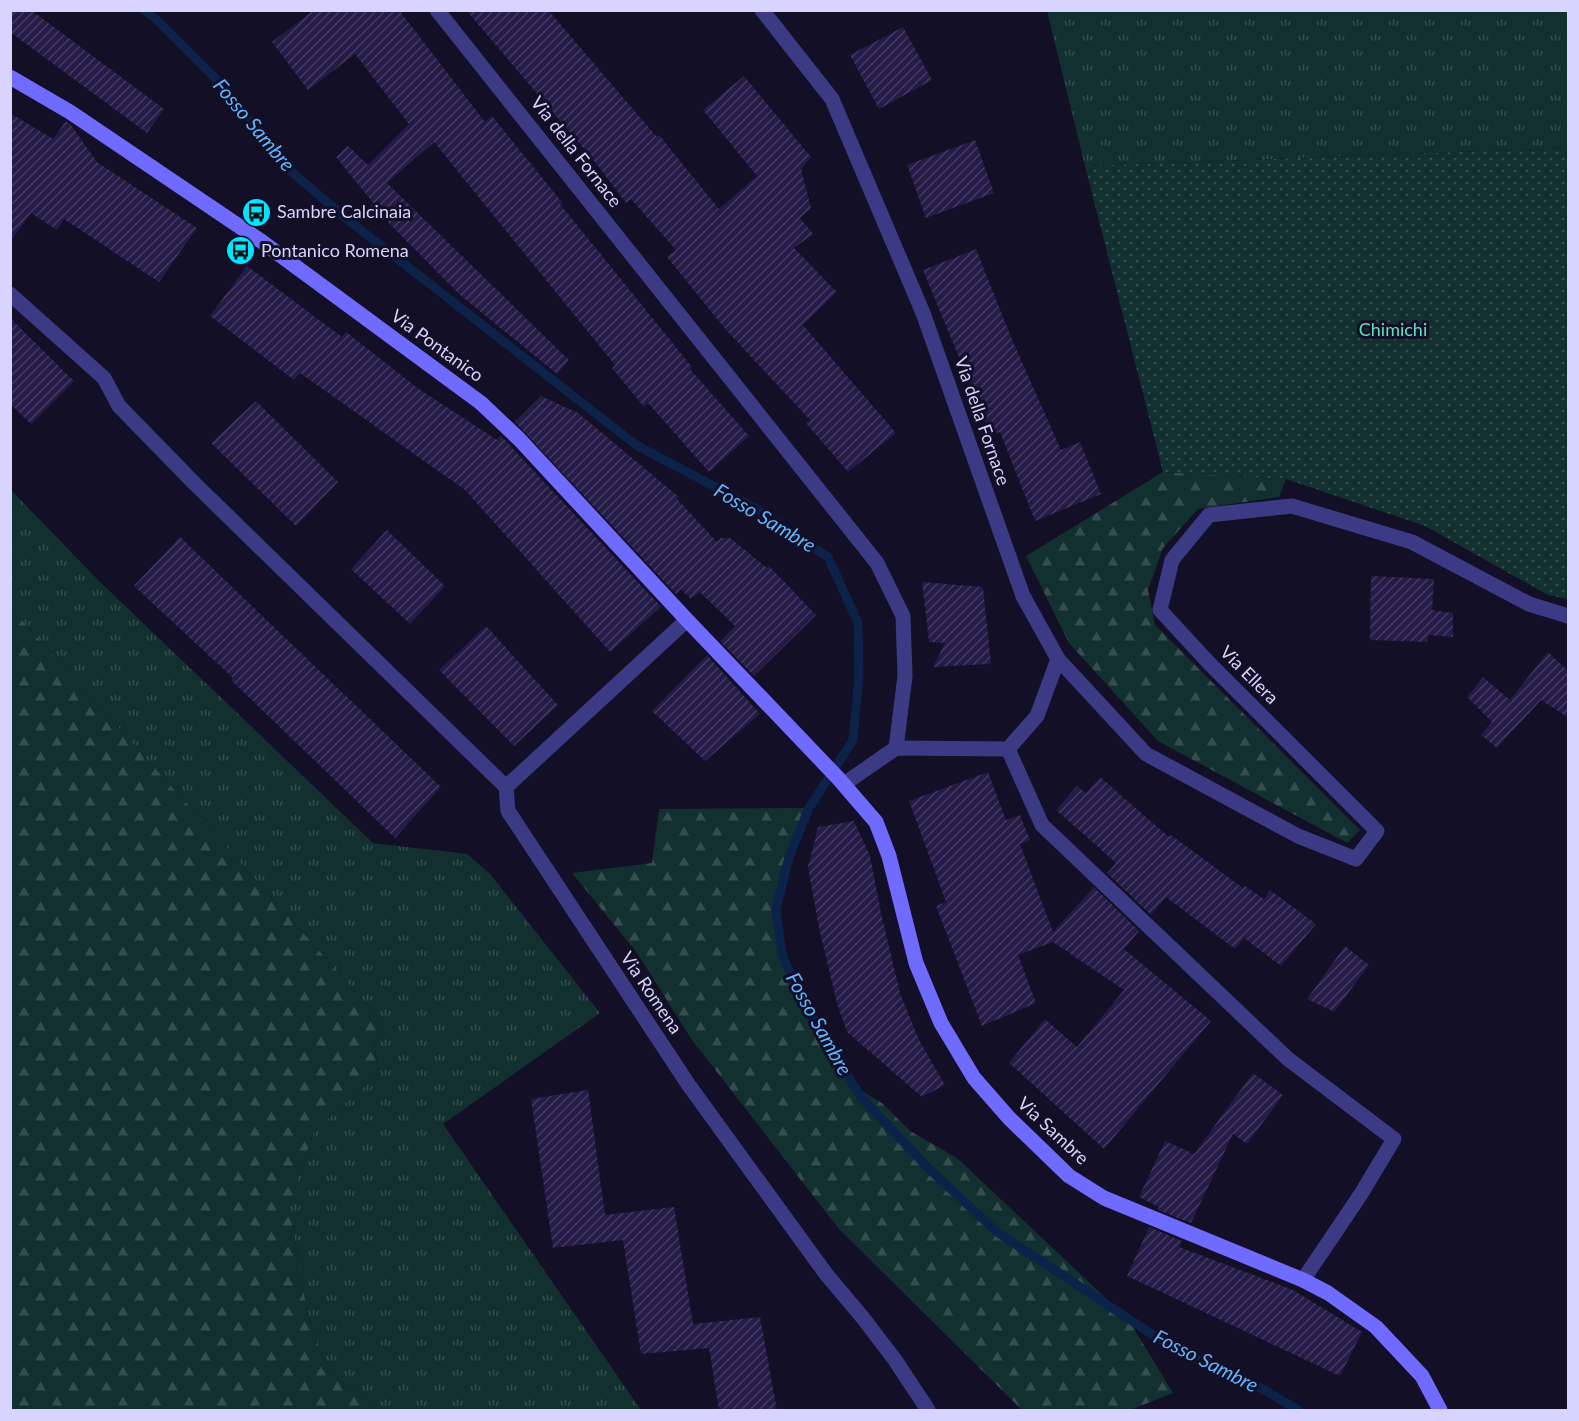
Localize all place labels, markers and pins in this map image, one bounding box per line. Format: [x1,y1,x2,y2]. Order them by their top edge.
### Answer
bus stop icon: Sambre Calcinaia [240,196,272,228]
place label: Sambre Calcinaia [277,200,411,222]
bus stop icon: Pontanico Romena [224,235,256,267]
place label: Pontanico Romena [261,239,409,261]

